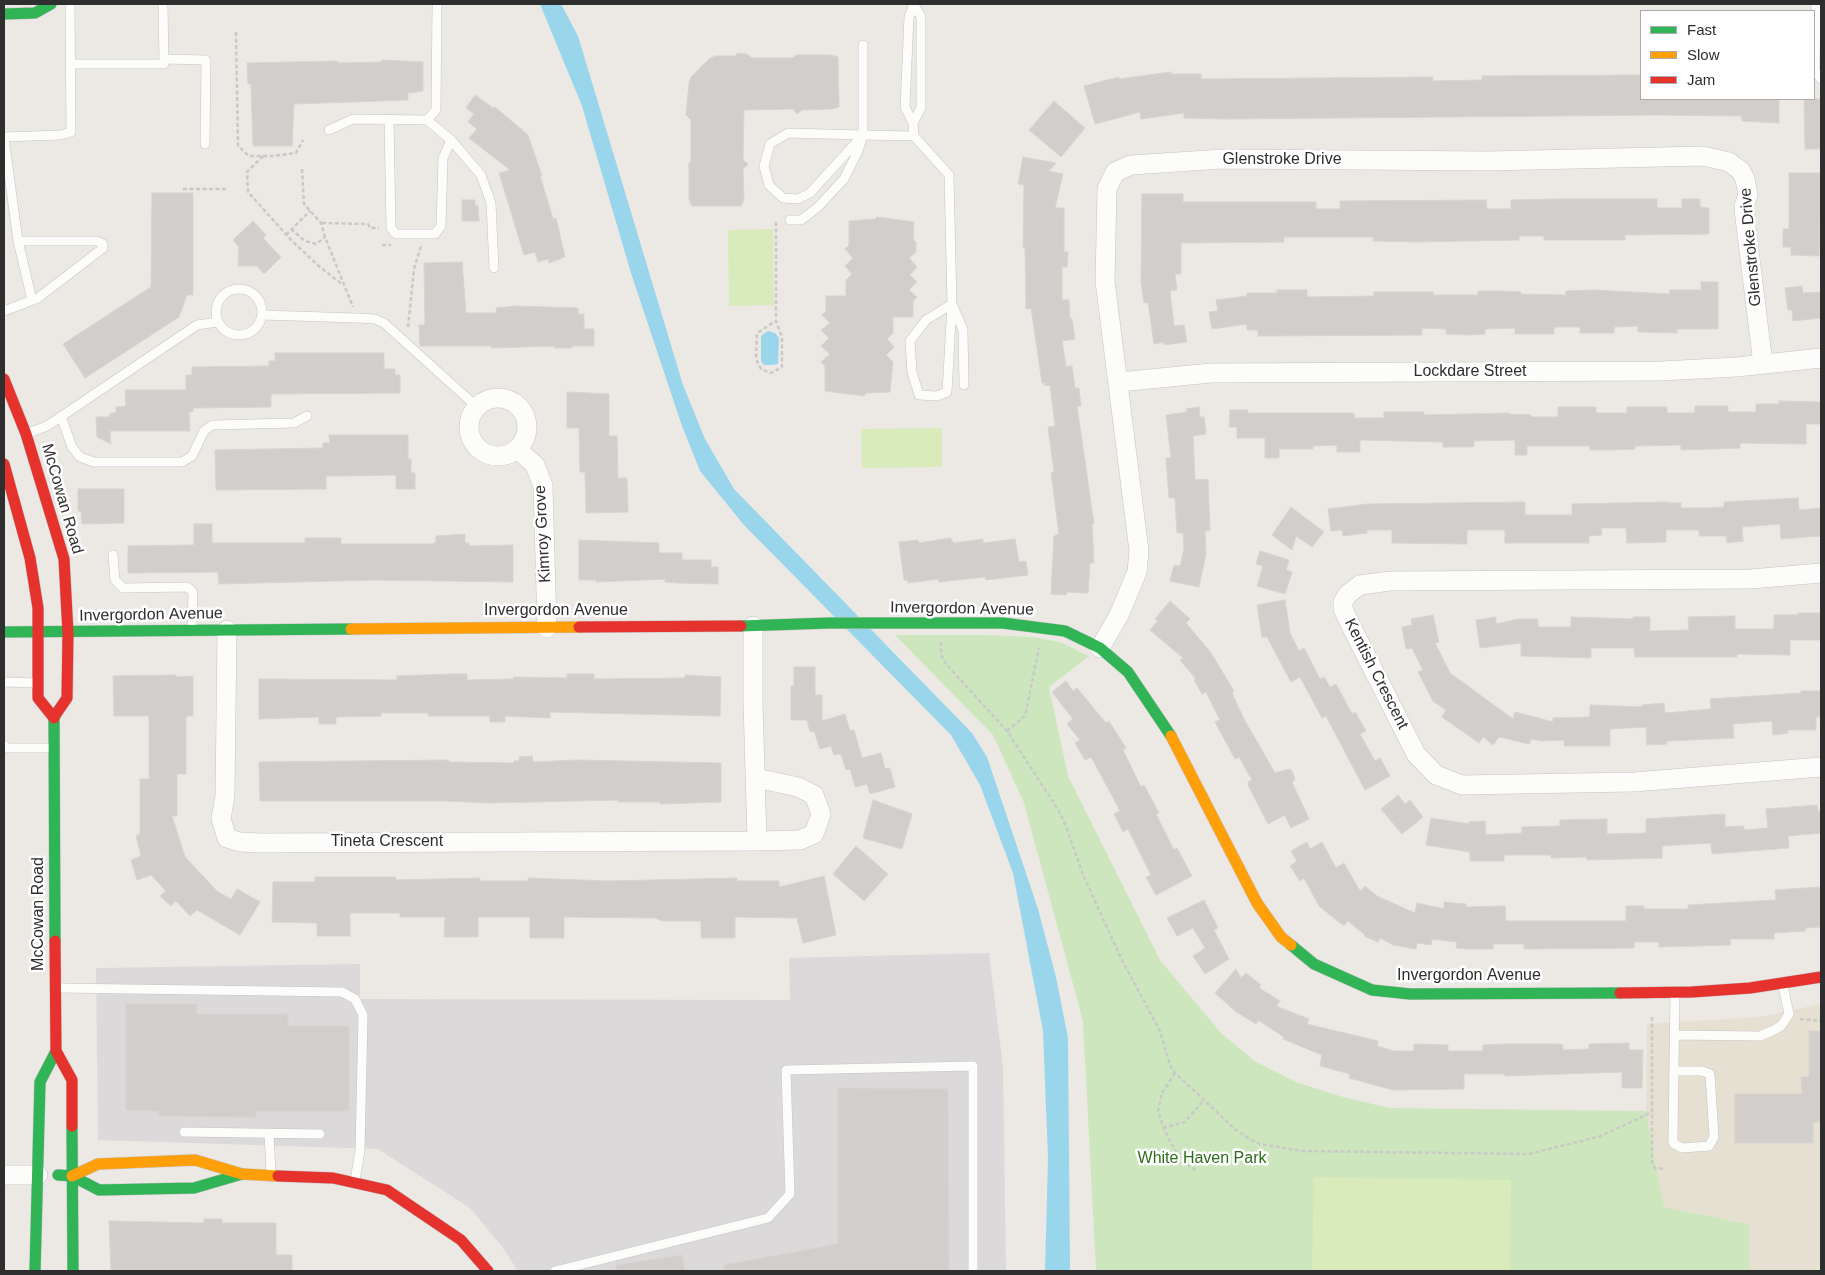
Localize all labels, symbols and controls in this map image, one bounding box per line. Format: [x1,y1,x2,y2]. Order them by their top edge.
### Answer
legend [1640,10,1815,100]
text: Fast [1687,21,1716,38]
text: Slow [1687,46,1720,63]
text: Jam [1687,71,1715,88]
street label: Glenstroke Drive [1222,150,1342,170]
street label: Glenstroke Drive [1736,187,1766,307]
street label: Lockdare Street [1414,362,1526,382]
street label: McCowan Road [37,442,87,556]
street label: Kimroy Grove [531,485,555,583]
street label: Invergordon Avenue [890,598,1034,620]
street label: Invergordon Avenue [484,601,628,621]
street label: Invergordon Avenue [79,604,223,626]
street label: Kentish Crescent [1340,615,1412,733]
street label: Tineta Crescent [331,832,443,852]
street label: McCowan Road [29,857,49,971]
street label: Invergordon Avenue [1397,966,1541,986]
park label: White Haven Park [1138,1149,1266,1169]

